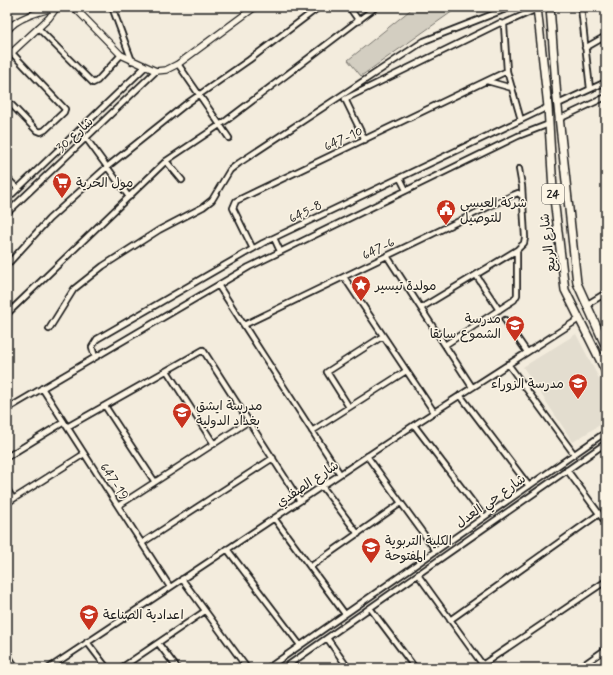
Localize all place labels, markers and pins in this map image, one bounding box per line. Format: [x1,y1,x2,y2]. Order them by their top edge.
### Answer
supermarket icon: مول الحرية [51,171,73,199]
place label: مول الحرية [76,175,133,192]
place label: شركة العيسى للتوصيل [460,195,527,227]
public building icon: شركة العيسى للتوصيل [435,198,457,226]
place icon: مولدة تيسير [350,274,372,302]
place label: مولدة تيسير [374,278,436,295]
place label: مدرسة الشموع سابقا [430,311,501,343]
school or university icon: مدرسة الشموع سابقا [504,314,526,342]
school or university icon: مدرسة الزوراء [567,372,589,400]
place label: مدرسة الزوراء [491,376,564,393]
place label: مدرسة ايشق بغداد الدولية [196,398,262,430]
school or university icon: مدرسة ايشق بغداد الدولية [171,401,193,429]
place label: الكلية التربوية المفتوحة [385,533,452,565]
school or university icon: الكلية التربوية المفتوحة [360,536,382,564]
school or university icon: اعدادية الصناعة [78,603,100,631]
place label: اعدادية الصناعة [103,607,184,624]

